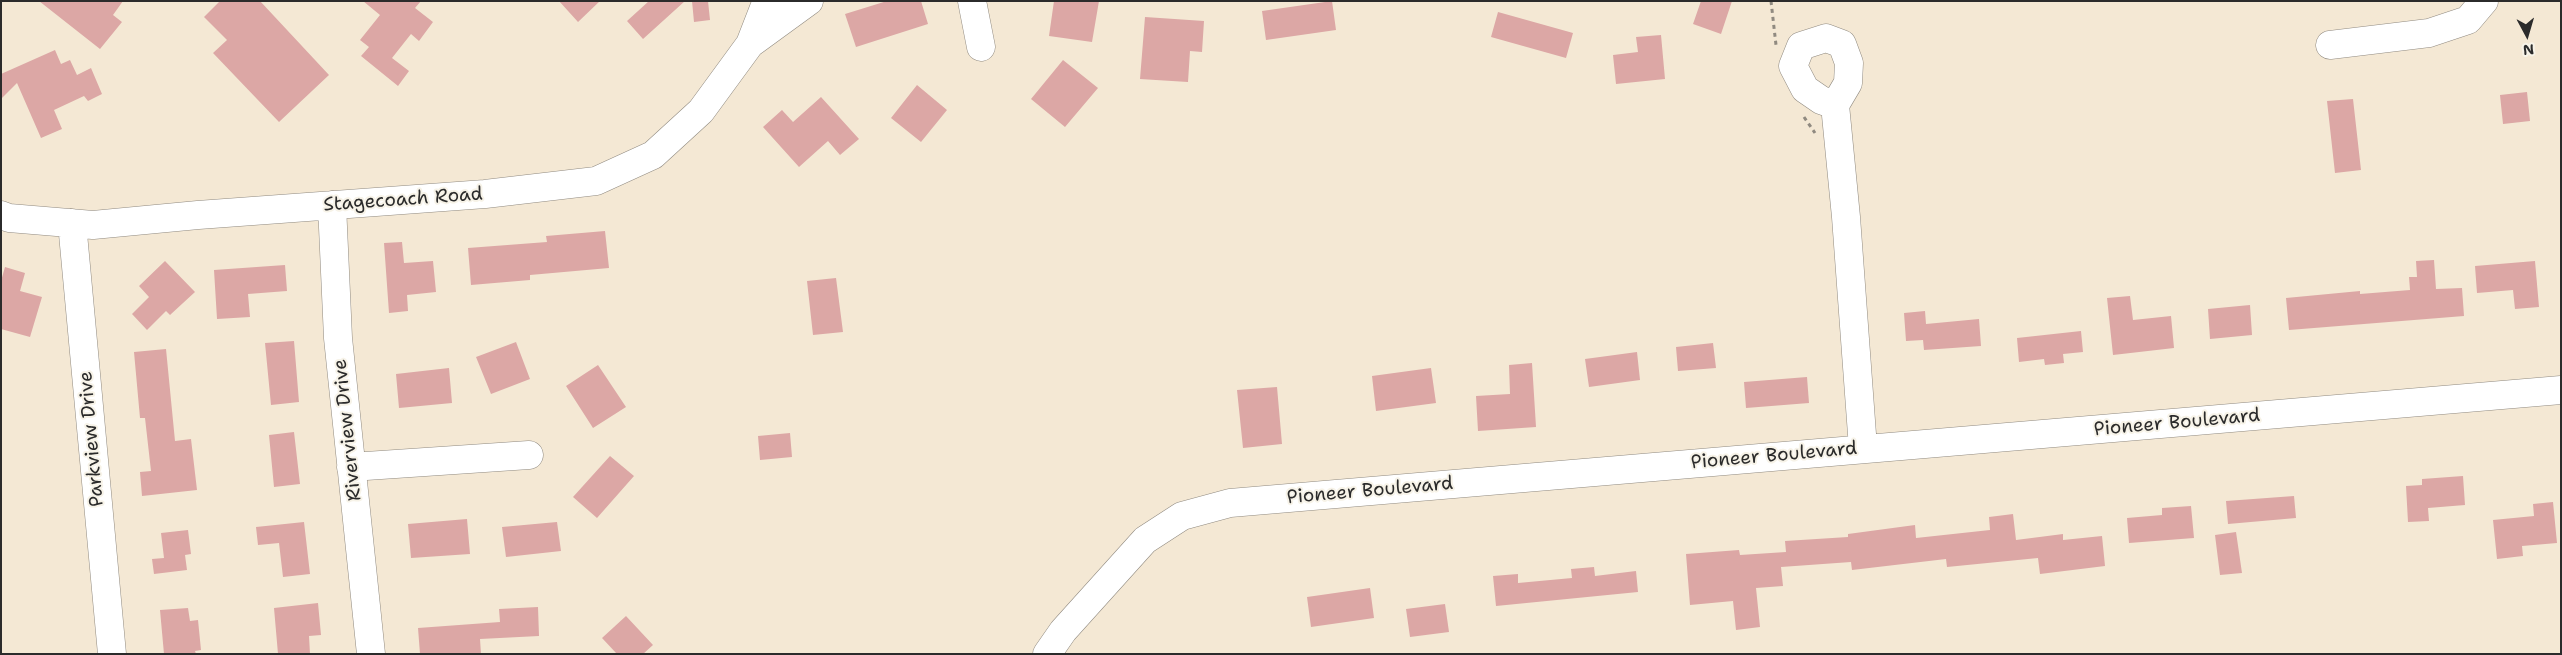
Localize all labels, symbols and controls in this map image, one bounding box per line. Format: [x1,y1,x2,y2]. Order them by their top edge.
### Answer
north arrow [2502,10,2552,60]
text: N [2522,40,2535,59]
street label: Stagecoach Road [323,183,483,217]
street label: Riverview Drive [329,358,367,502]
street label: Parkview Drive [75,370,109,508]
street label: Pioneer Boulevard [2093,404,2261,442]
street label: Pioneer Boulevard [1690,437,1858,475]
street label: Pioneer Boulevard [1286,472,1454,510]

